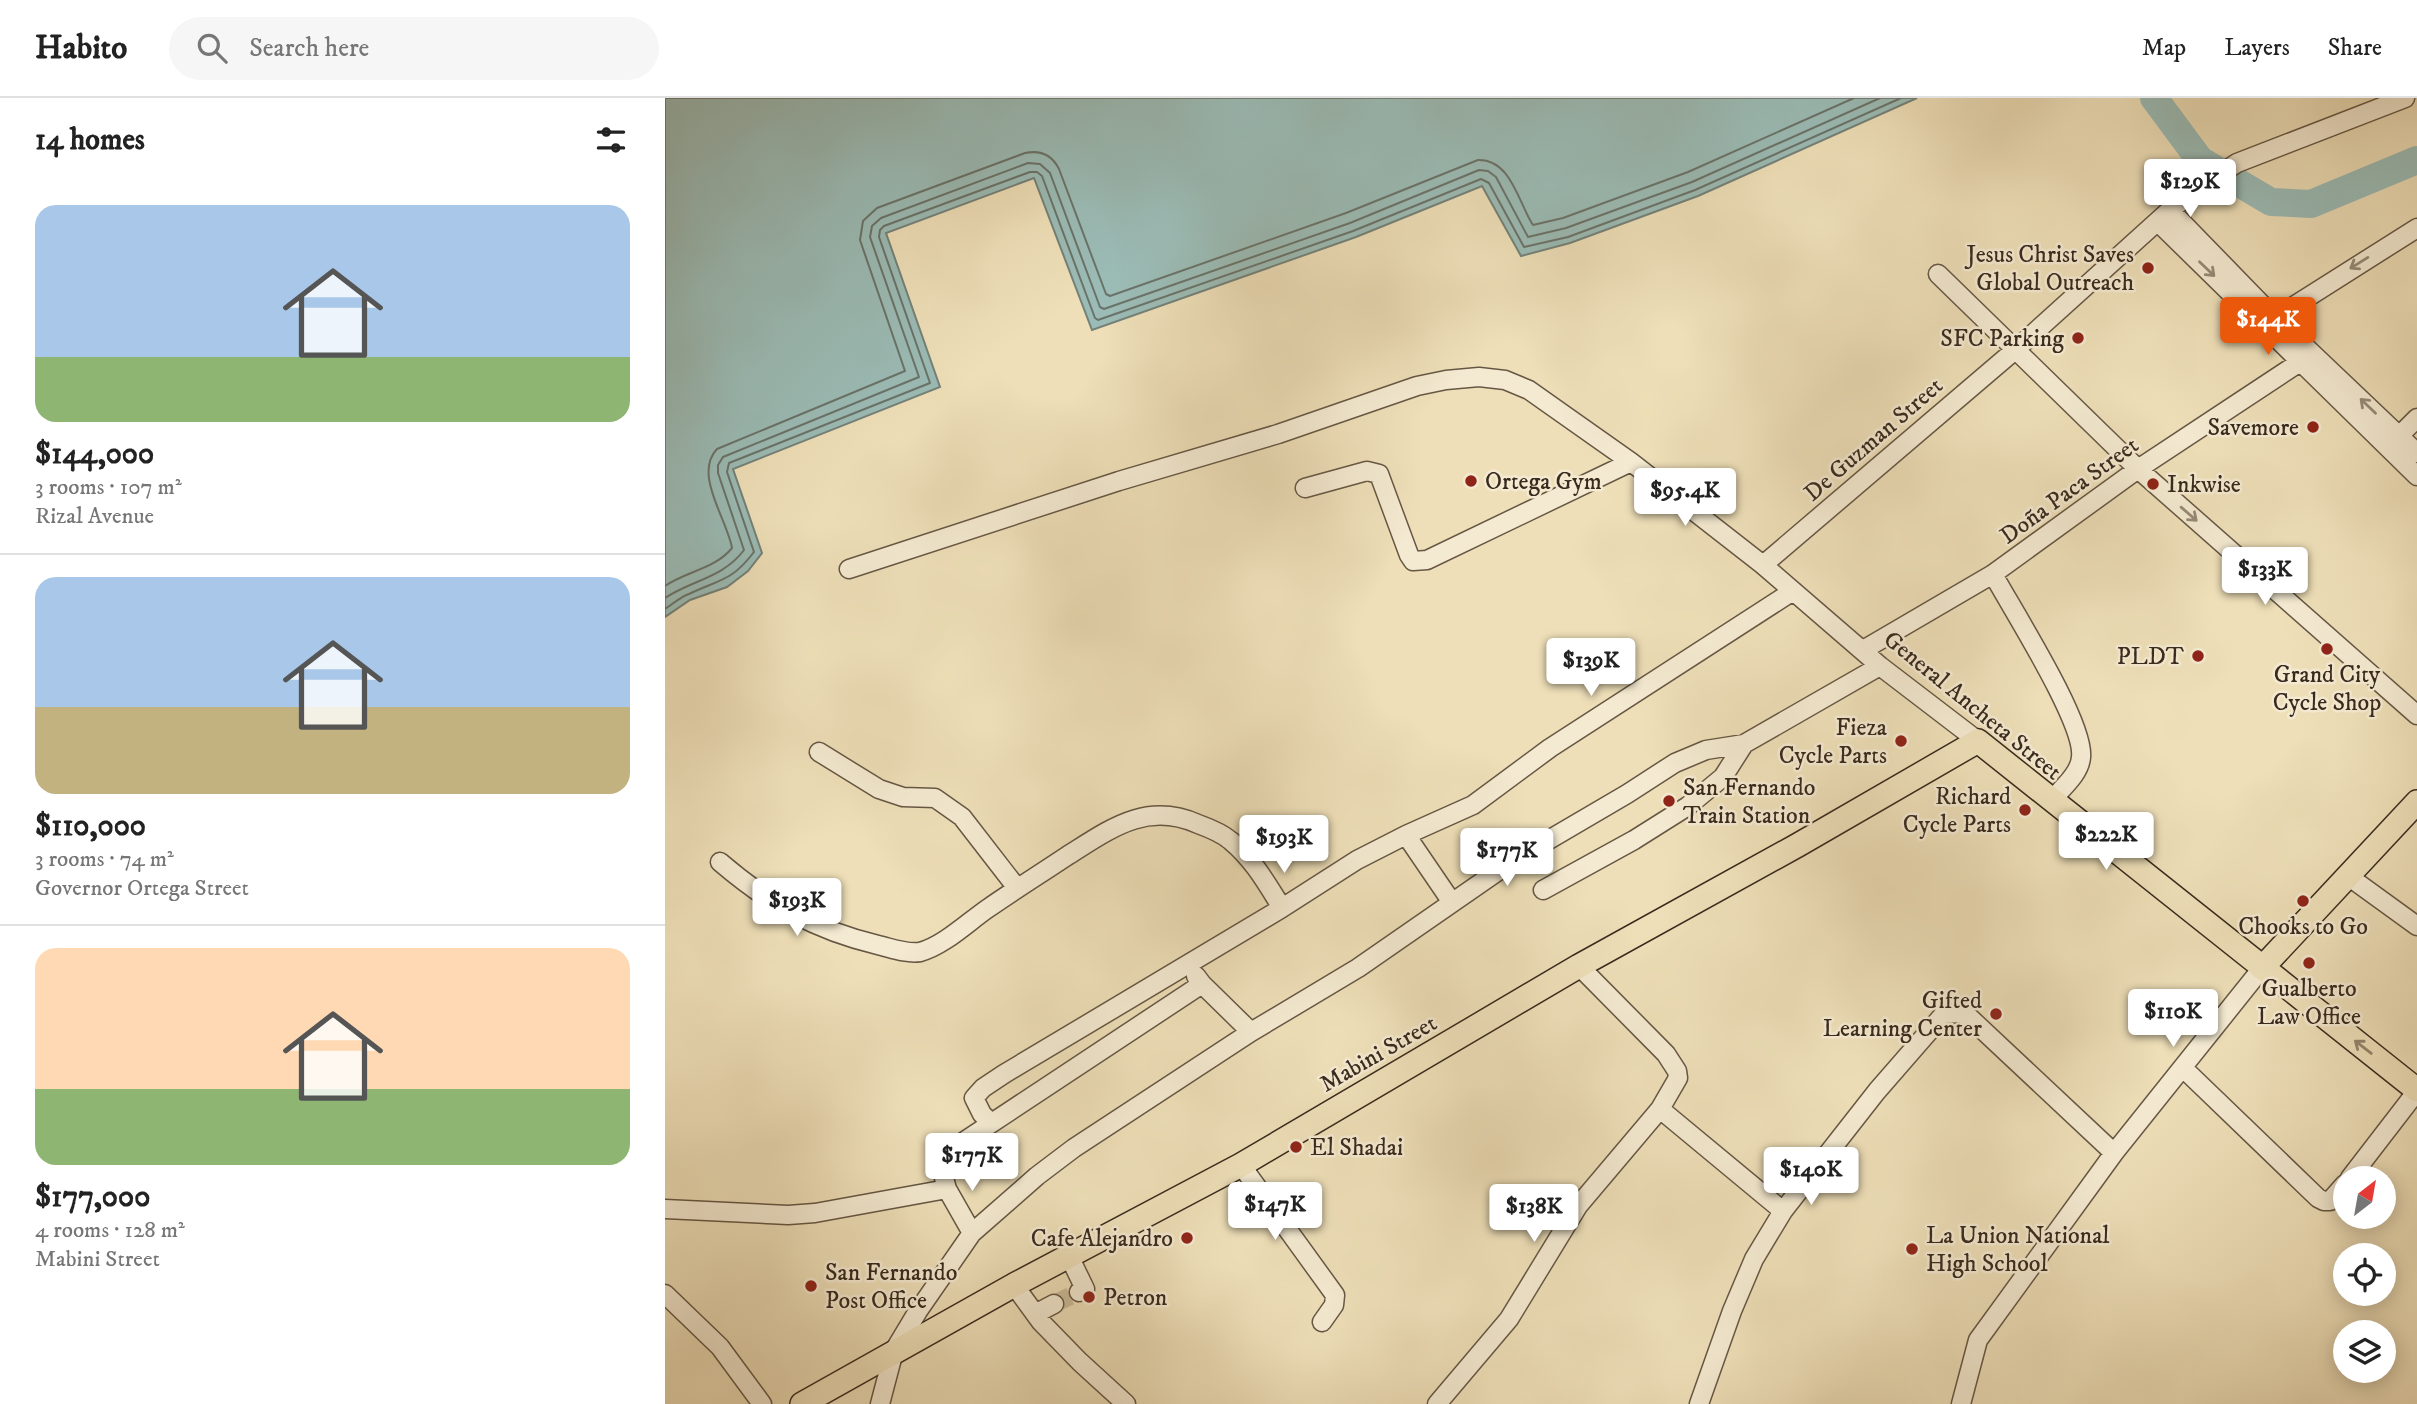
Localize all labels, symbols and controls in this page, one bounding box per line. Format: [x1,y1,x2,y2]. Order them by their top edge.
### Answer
search box [169,17,659,80]
text: Habito [35,28,127,69]
icon: search [193,29,231,67]
text: Search here [249,32,369,65]
text: Map [2142,33,2186,63]
text: Layers [2224,33,2290,63]
text: Share [2328,33,2382,63]
icon: filters [592,121,630,159]
text: 14 homes [35,122,145,159]
pin: $129K [2141,159,2239,219]
text: $129K [2160,167,2220,196]
place label: Jesus Christ Saves Global Outreach [1965,240,2134,298]
icon: home [270,250,396,376]
one-way arrow [2349,257,2369,271]
marker: Jesus Christ Saves Global Outreach [2140,260,2156,276]
one-way arrow [2198,261,2215,278]
pin: $144K [2219,298,2317,357]
text: $144K [2236,305,2300,334]
place label: SFC Parking [1940,324,2064,354]
marker: SFC Parking [2070,330,2086,346]
street label: De Guzman Street [1798,371,1950,508]
one-way arrow [2359,398,2376,415]
place label: Savemore [2207,413,2299,443]
marker: Savemore [2305,419,2321,435]
street label: Doña Paca Street [1994,430,2145,551]
text: $144,000 [35,436,154,473]
place label: Ortega Gym [1485,467,1602,497]
pin: $95.4K [1628,468,1742,528]
place label: Inkwise [2167,470,2241,500]
text: 3 rooms · 107 m² [35,473,182,502]
marker: Ortega Gym [1463,473,1479,489]
text: $95.4K [1650,476,1720,505]
marker: Inkwise [2145,476,2161,492]
text: Rizal Avenue [35,502,154,531]
one-way arrow [2180,506,2197,523]
pin: $133K [2216,547,2314,607]
text: $133K [2238,555,2292,584]
icon: home [270,622,396,748]
street label: General Ancheta Street [1877,625,2068,787]
pin: $139K [1542,638,1640,698]
marker: Grand City Cycle Shop [2319,641,2335,657]
place label: PLDT [2117,642,2184,672]
text: $139K [1562,646,1620,675]
marker: PLDT [2190,648,2206,664]
place label: Grand City Cycle Shop [2273,660,2381,718]
place label: Fieza Cycle Parts [1779,713,1888,771]
marker: Fieza Cycle Parts [1893,733,1909,749]
place label: San Fernando Train Station [1683,773,1815,831]
place label: Richard Cycle Parts [1903,782,2011,840]
marker: San Fernando Train Station [1661,793,1677,809]
marker: Richard Cycle Parts [2017,802,2033,818]
text: $110,000 [35,808,146,845]
pin: $222K [2057,812,2155,872]
pin: $193K [1235,816,1333,875]
text: $222K [2075,820,2137,849]
text: $193K [1255,823,1313,852]
pin: $177K [1458,828,1556,888]
text: $177K [1476,836,1538,865]
text: 3 rooms · 74 m² [35,845,174,874]
text: Governor Ortega Street [35,874,249,903]
pin: $193K [748,878,846,938]
text: $193K [768,886,826,915]
marker: Chooks to Go [2295,893,2311,909]
place label: Chooks to Go [2238,912,2368,942]
marker: Gualberto Law Office [2301,955,2317,971]
place label: Gualberto Law Office [2257,974,2361,1032]
place label: Gifted Learning Center [1823,986,1982,1044]
pin: $110K [2124,990,2222,1049]
icon: home [270,993,396,1119]
text: $110K [2144,997,2202,1026]
marker: Gifted Learning Center [1988,1006,2004,1022]
street label: Mabini Street [1315,1008,1443,1099]
one-way arrow [2355,1040,2373,1055]
place label: El Shadai [1310,1133,1403,1163]
pin: $177K [923,1134,1021,1193]
marker: El Shadai [1288,1139,1304,1155]
text: $177K [941,1141,1003,1170]
pin: $140K [1762,1148,1860,1207]
text: $140K [1780,1155,1842,1184]
north arrow [2333,1166,2396,1228]
map controls [2333,1166,2396,1383]
text: $177,000 [35,1179,150,1216]
pin: $147K [1226,1182,1324,1242]
pin: $138K [1485,1184,1583,1244]
text: $147K [1244,1190,1306,1219]
text: $138K [1505,1192,1563,1221]
text: 4 rooms · 128 m² [35,1216,185,1245]
place label: La Union National High School [1926,1221,2110,1279]
place label: Cafe Alejandro [1031,1224,1173,1254]
marker: Cafe Alejandro [1179,1230,1195,1246]
marker: La Union National High School [1904,1241,1920,1257]
button: locate [2333,1243,2396,1306]
text: Mabini Street [35,1245,160,1274]
place label: San Fernando Post Office [825,1258,957,1316]
marker: San Fernando Post Office [803,1278,819,1294]
place label: Petron [1103,1283,1168,1313]
marker: Petron [1081,1289,1097,1305]
button: layers [2333,1320,2396,1383]

